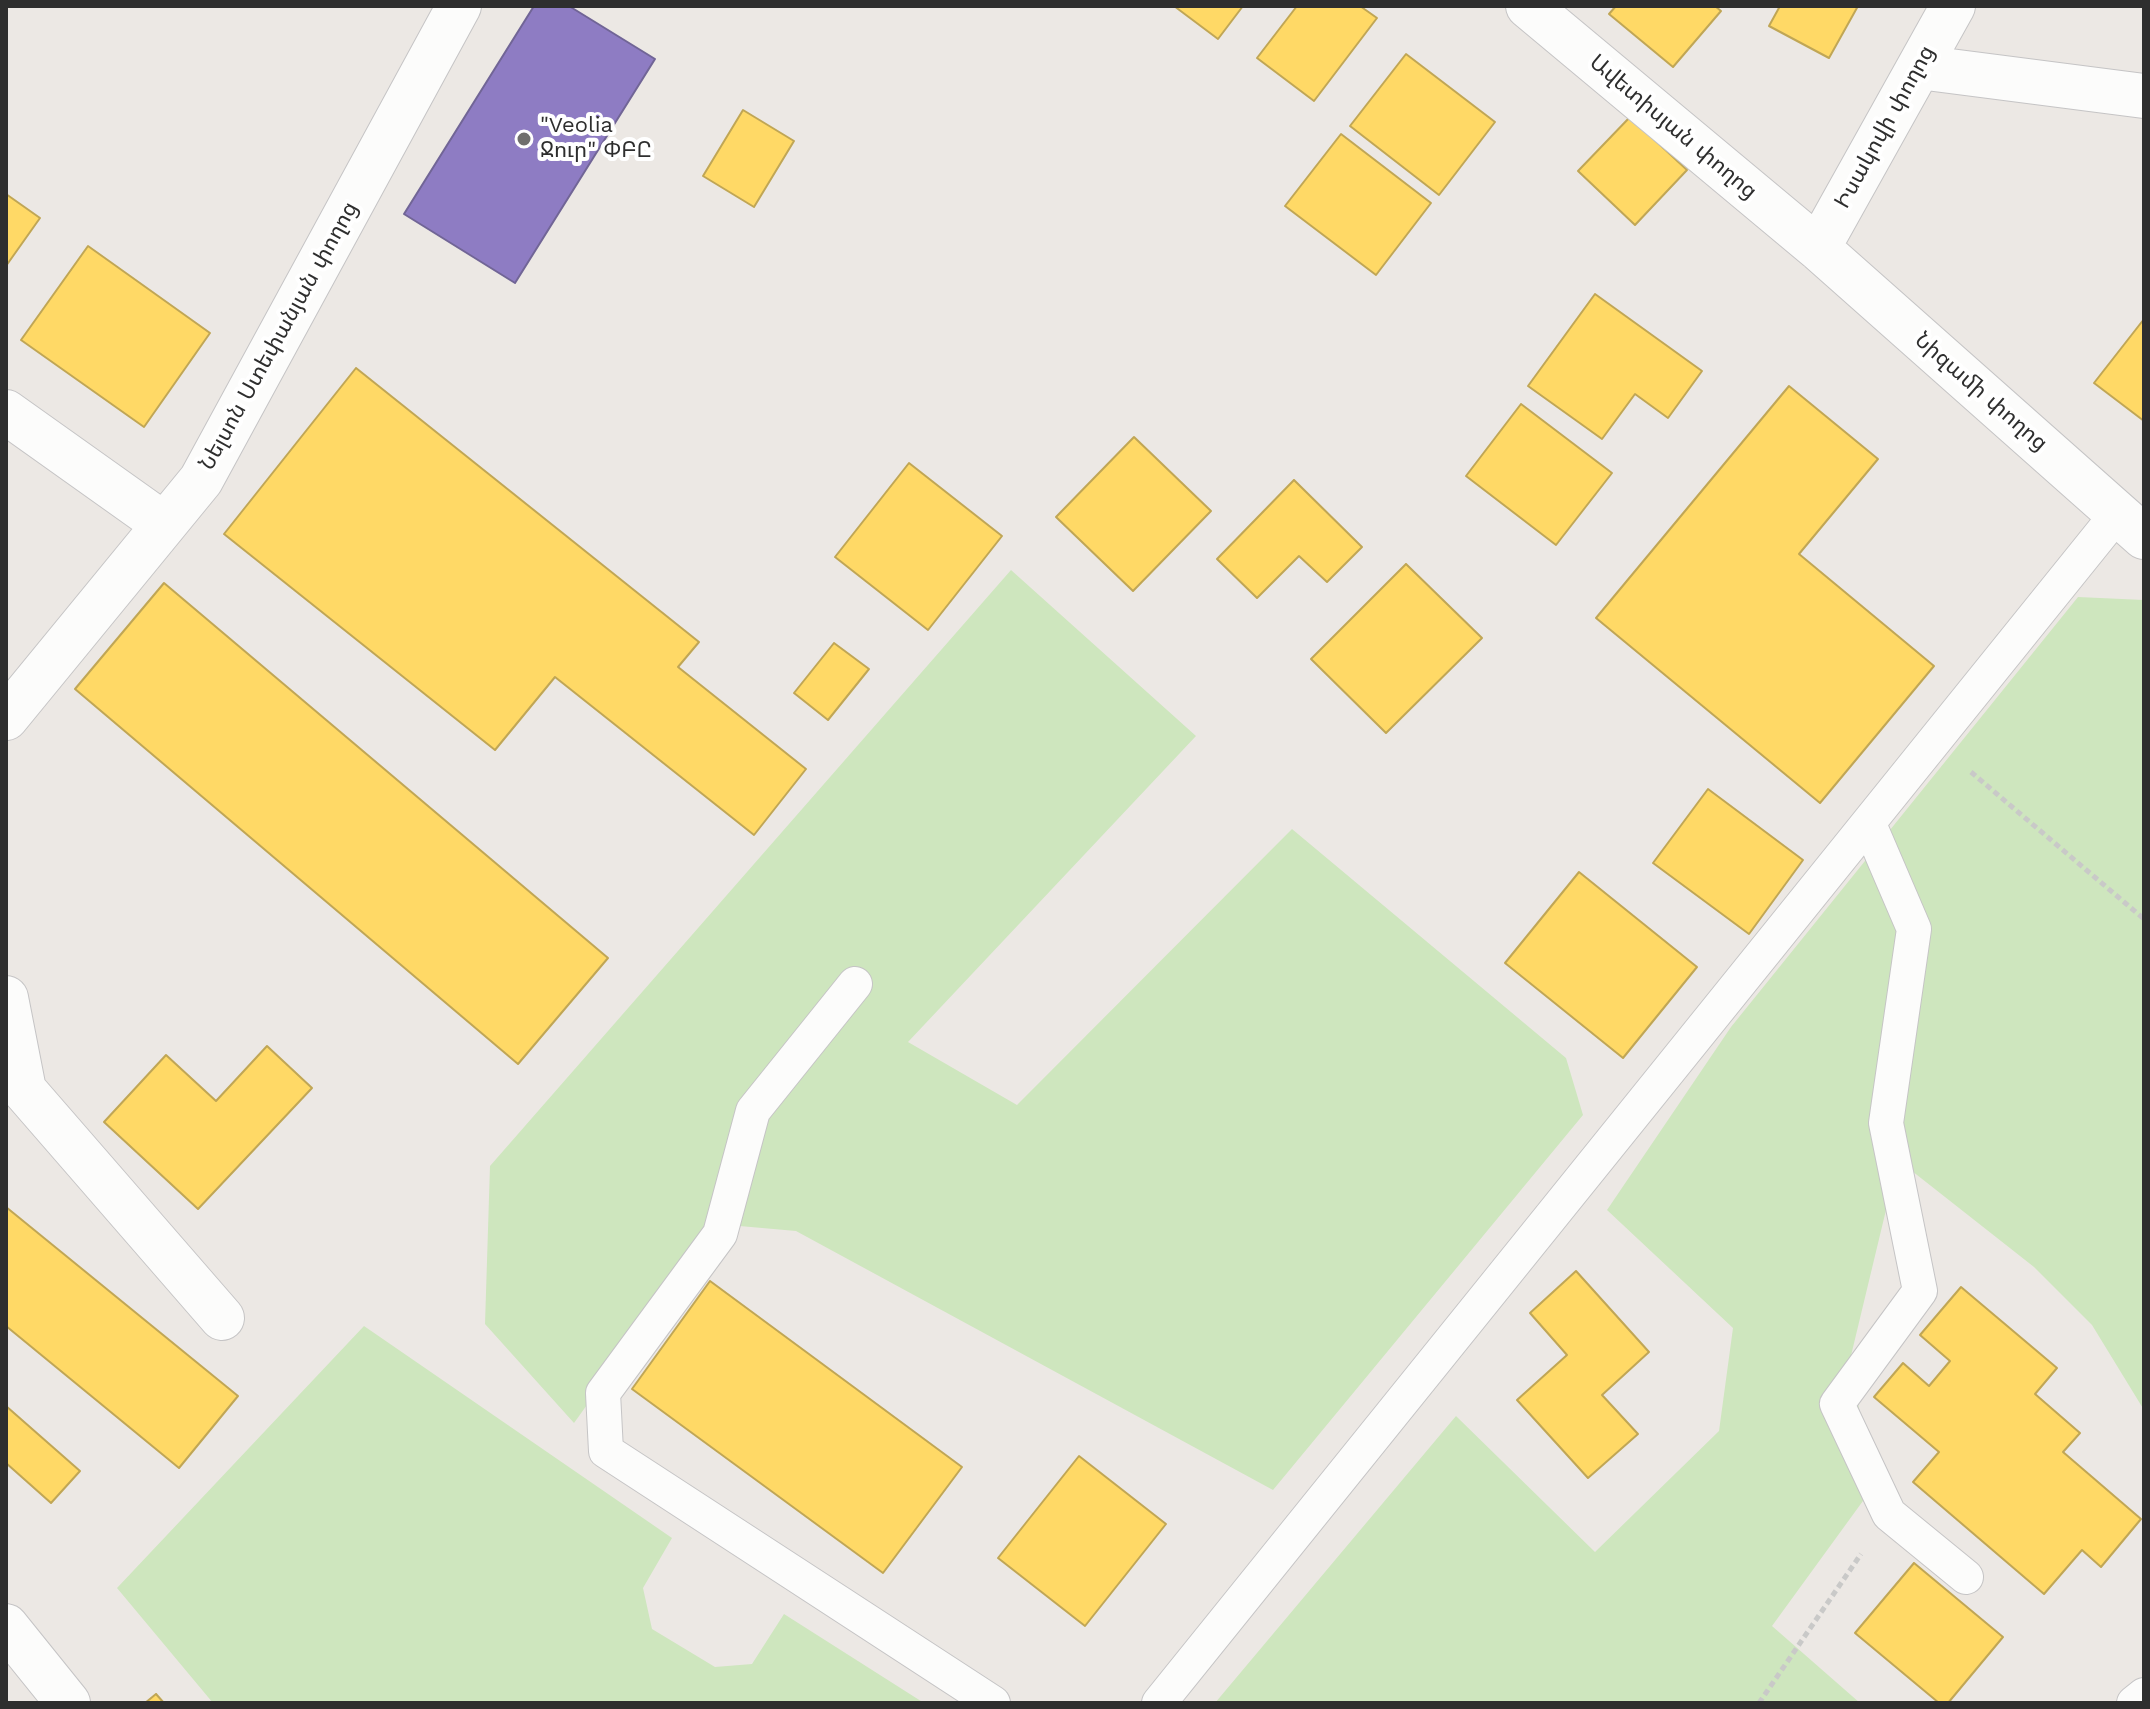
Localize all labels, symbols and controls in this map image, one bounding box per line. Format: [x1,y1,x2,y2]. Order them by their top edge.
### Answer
street label: Իսակովի փողոց [1829,41,1941,213]
street label: Ավետիսյան փողոց [1584,49,1762,205]
place label: "Veolia Ջուր" ՓԲԸ [540,113,652,164]
marker: "Veolia Ջուր" ՓԲԸ [515,130,533,148]
street label: Նելսոն Ստեփանյան փողոց [194,197,364,475]
street label: Նիզամի փողոց [1909,327,2053,457]

